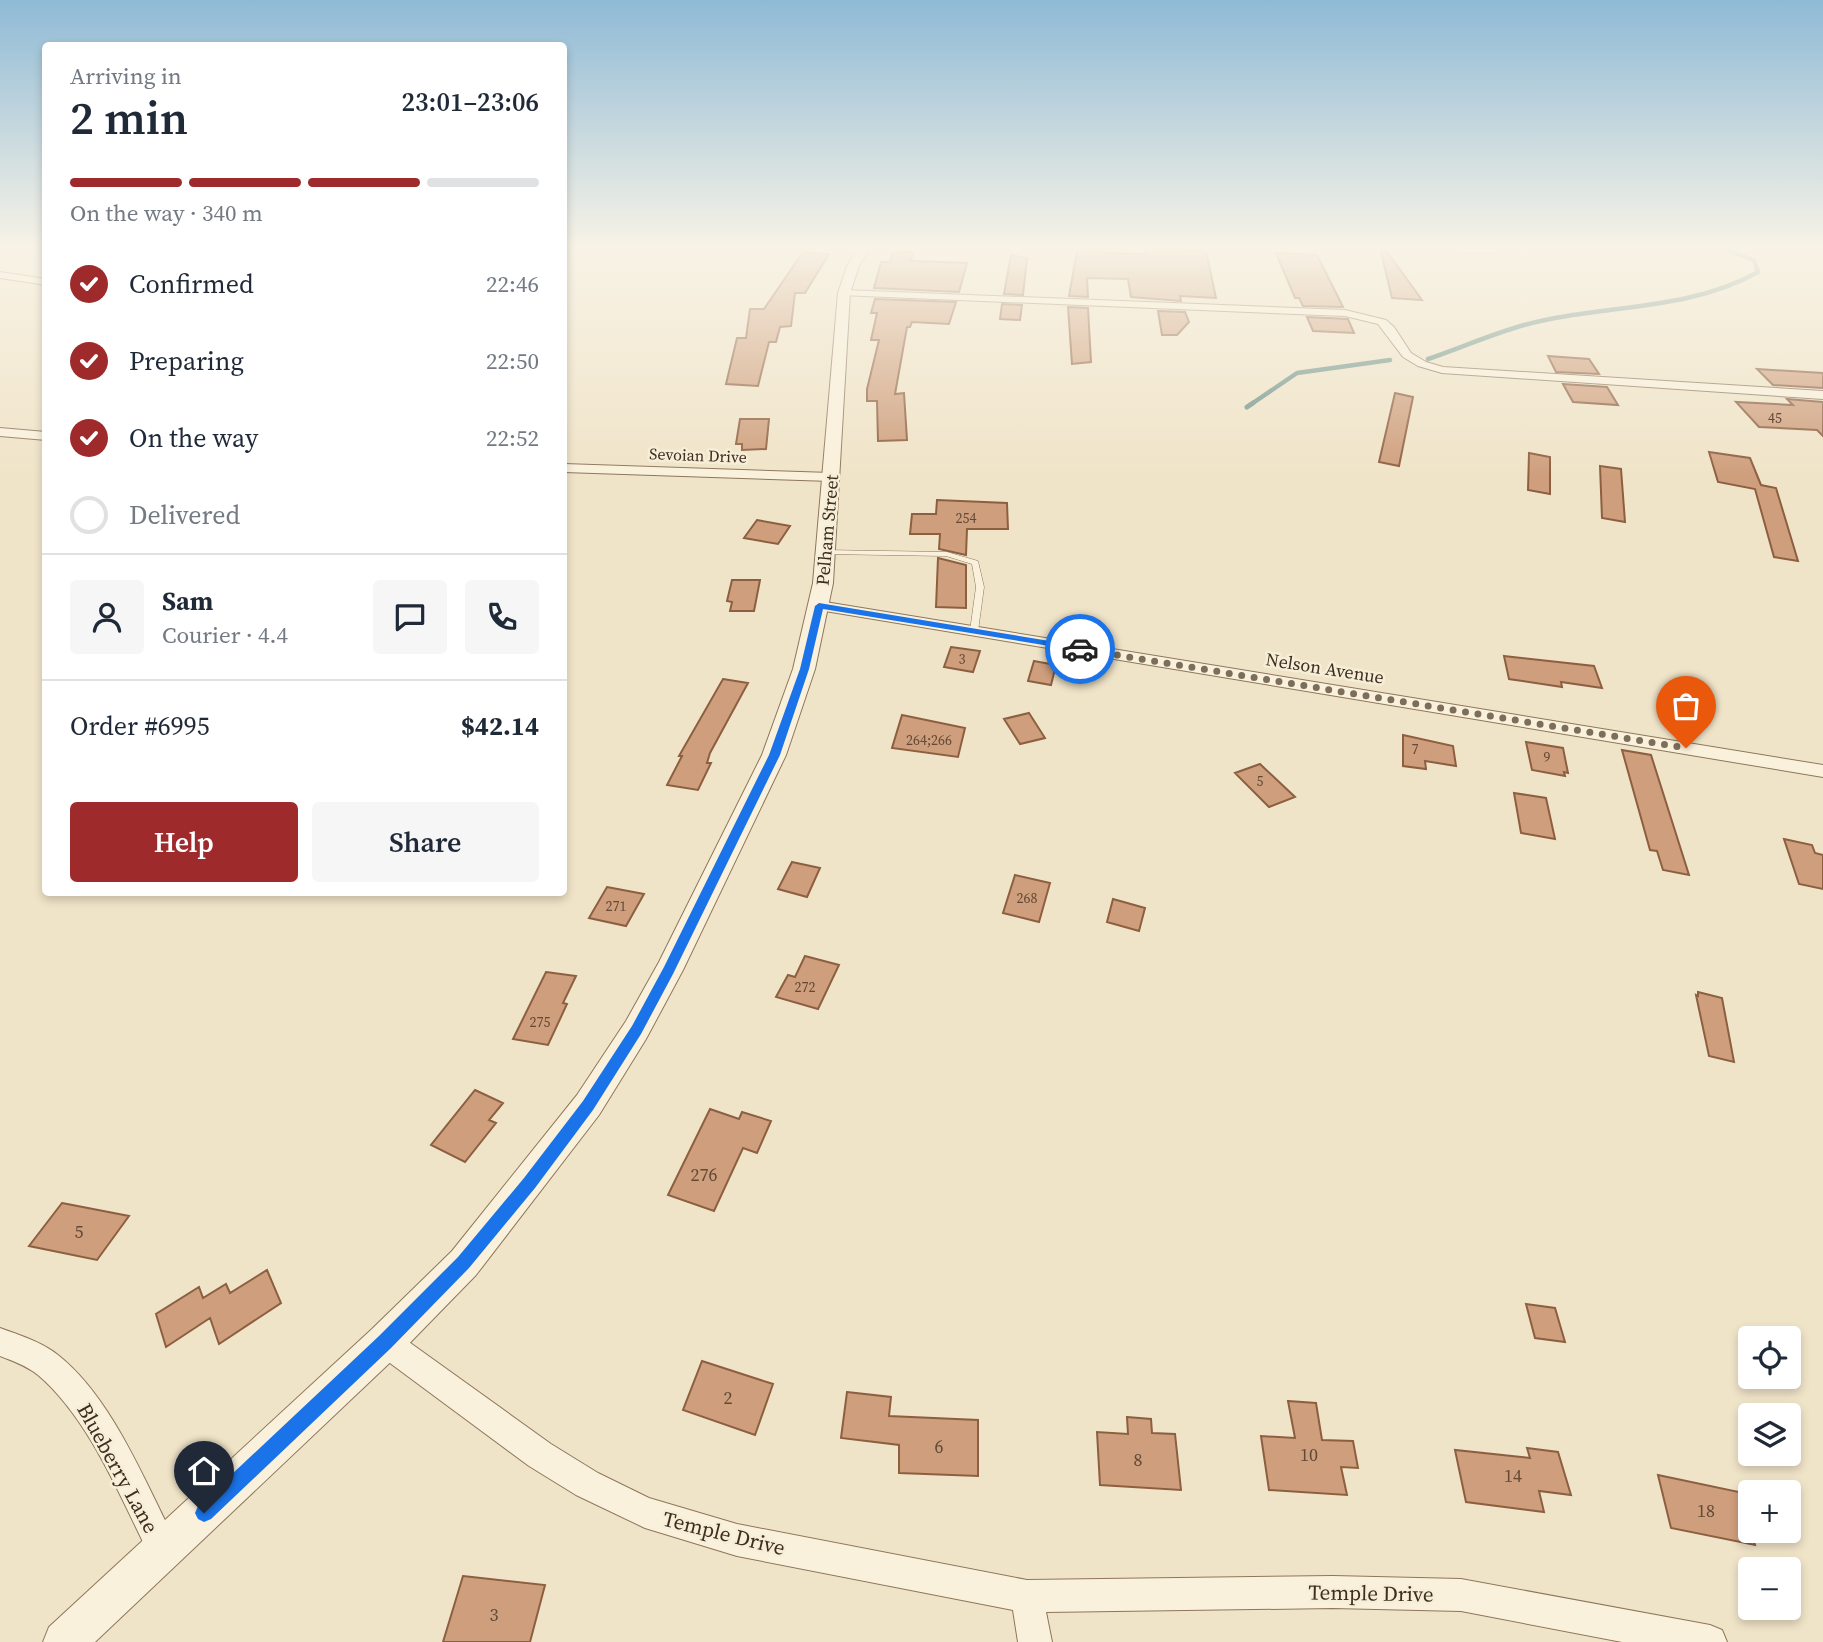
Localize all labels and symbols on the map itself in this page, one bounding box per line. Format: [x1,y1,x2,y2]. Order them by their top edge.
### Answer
house number: 45 [1768,408,1782,428]
street label: Sevoian Drive [649,442,747,468]
street label: Pelham Street [810,473,844,587]
house number: 254 [956,508,977,528]
courier [1045,614,1115,684]
street label: Nelson Avenue [1264,646,1386,690]
house number: 3 [959,649,966,669]
pin [1656,676,1716,748]
house number: 264;266 [906,730,952,750]
house number: 7 [1412,739,1419,759]
house number: 9 [1544,747,1551,767]
house number: 5 [1257,771,1264,791]
house number: 268 [1017,888,1038,908]
house number: 271 [606,896,627,916]
house number: 272 [795,977,816,997]
house number: 275 [530,1012,551,1032]
house number: 276 [691,1162,718,1187]
house number: 5 [75,1219,84,1244]
house number: 2 [724,1385,733,1410]
street label: Blueberry Lane [70,1398,166,1538]
house number: 6 [935,1434,944,1459]
pin [174,1441,234,1513]
house number: 10 [1300,1442,1318,1467]
house number: 8 [1134,1447,1143,1472]
house number: 14 [1504,1463,1522,1488]
house number: 18 [1697,1498,1715,1523]
street label: Temple Drive [660,1504,788,1562]
street label: Temple Drive [1308,1577,1434,1609]
house number: 3 [490,1602,499,1627]

